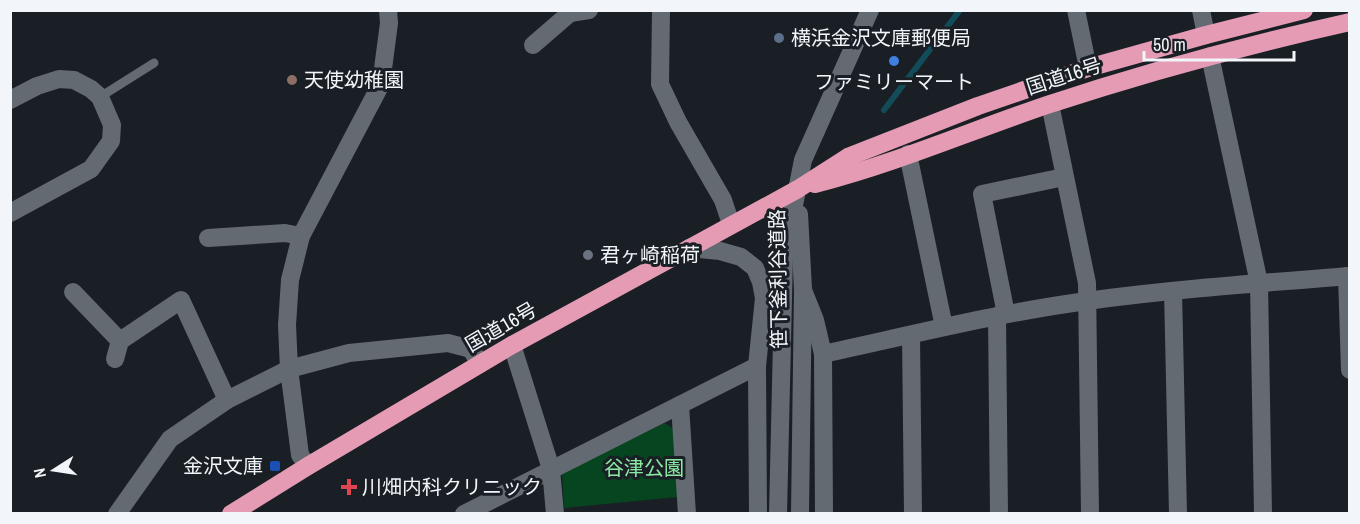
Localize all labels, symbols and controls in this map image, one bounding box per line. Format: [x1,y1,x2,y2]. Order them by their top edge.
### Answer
place label: 横浜金沢文庫郵便局 [791,24,971,51]
scale bar [1144,24,1294,62]
marker: 横浜金沢文庫郵便局 [772,31,786,45]
text: 50 m [1153,32,1186,57]
street label: 国道16号 [1022,51,1105,100]
marker: ファミリーマート [887,54,901,68]
place label: 天使幼稚園 [304,66,404,93]
place label: ファミリーマート [814,68,974,95]
marker: 天使幼稚園 [285,73,299,87]
street label: 笹下釜利谷道路 [763,209,792,349]
place label: 君ヶ崎稲荷 [600,241,700,268]
marker: 君ヶ崎稲荷 [581,248,595,262]
street label: 国道16号 [460,295,541,358]
north arrow [24,440,84,500]
place label: 金沢文庫 [183,452,263,479]
park label: 谷津公園 [604,454,684,481]
marker: 金沢文庫 [268,459,282,473]
text: N [28,466,51,480]
place label: 川畑内科クリニック [362,473,542,500]
marker: 川畑内科クリニック [340,478,358,496]

